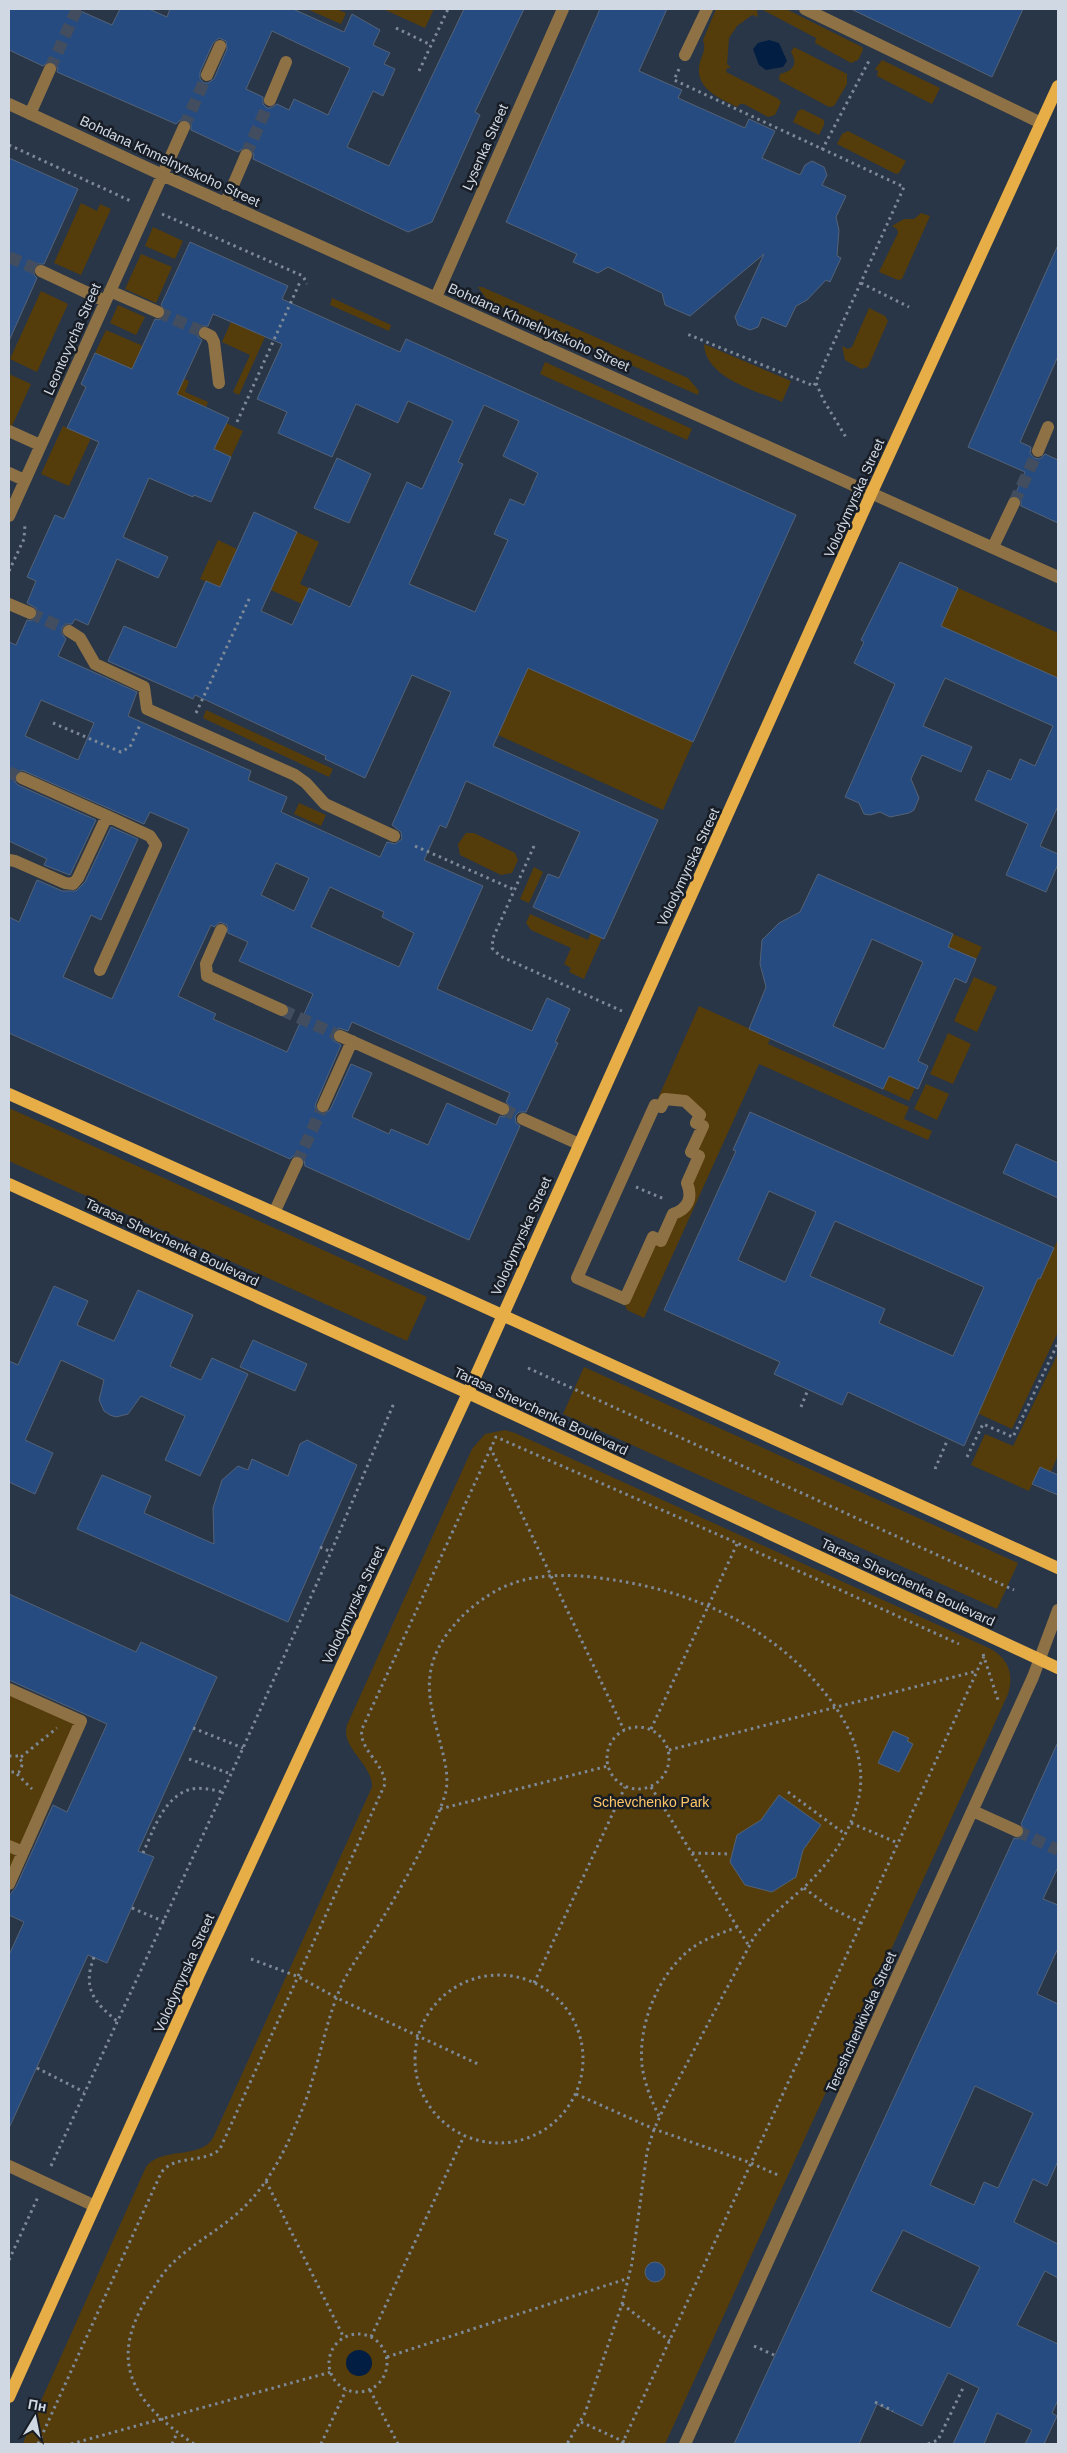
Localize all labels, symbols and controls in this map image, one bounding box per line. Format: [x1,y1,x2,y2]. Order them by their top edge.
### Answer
street label: Lysenka Street [459,101,511,193]
street label: Bohdana Khmelnytskoho Street [77,112,263,210]
street label: Bohdana Khmelnytskoho Street [446,280,632,374]
street label: Leontovycha Street [40,281,104,397]
street label: Volodymyrska Street [821,436,887,560]
street label: Volodymyrska Street [654,805,722,929]
street label: Volodymyrska Street [488,1174,554,1298]
street label: Tarasa Shevchenka Boulevard [83,1195,261,1289]
street label: Tarasa Shevchenka Boulevard [452,1364,630,1458]
street label: Tarasa Shevchenka Boulevard [819,1535,997,1629]
street label: Volodymyrska Street [319,1543,387,1667]
park label: Schevchenko Park [593,1794,710,1810]
street label: Volodymyrska Street [151,1911,217,2035]
street label: Tereshchenkivska Street [823,1949,899,2095]
north arrow [10,2393,60,2443]
text: Пн [27,2396,48,2415]

